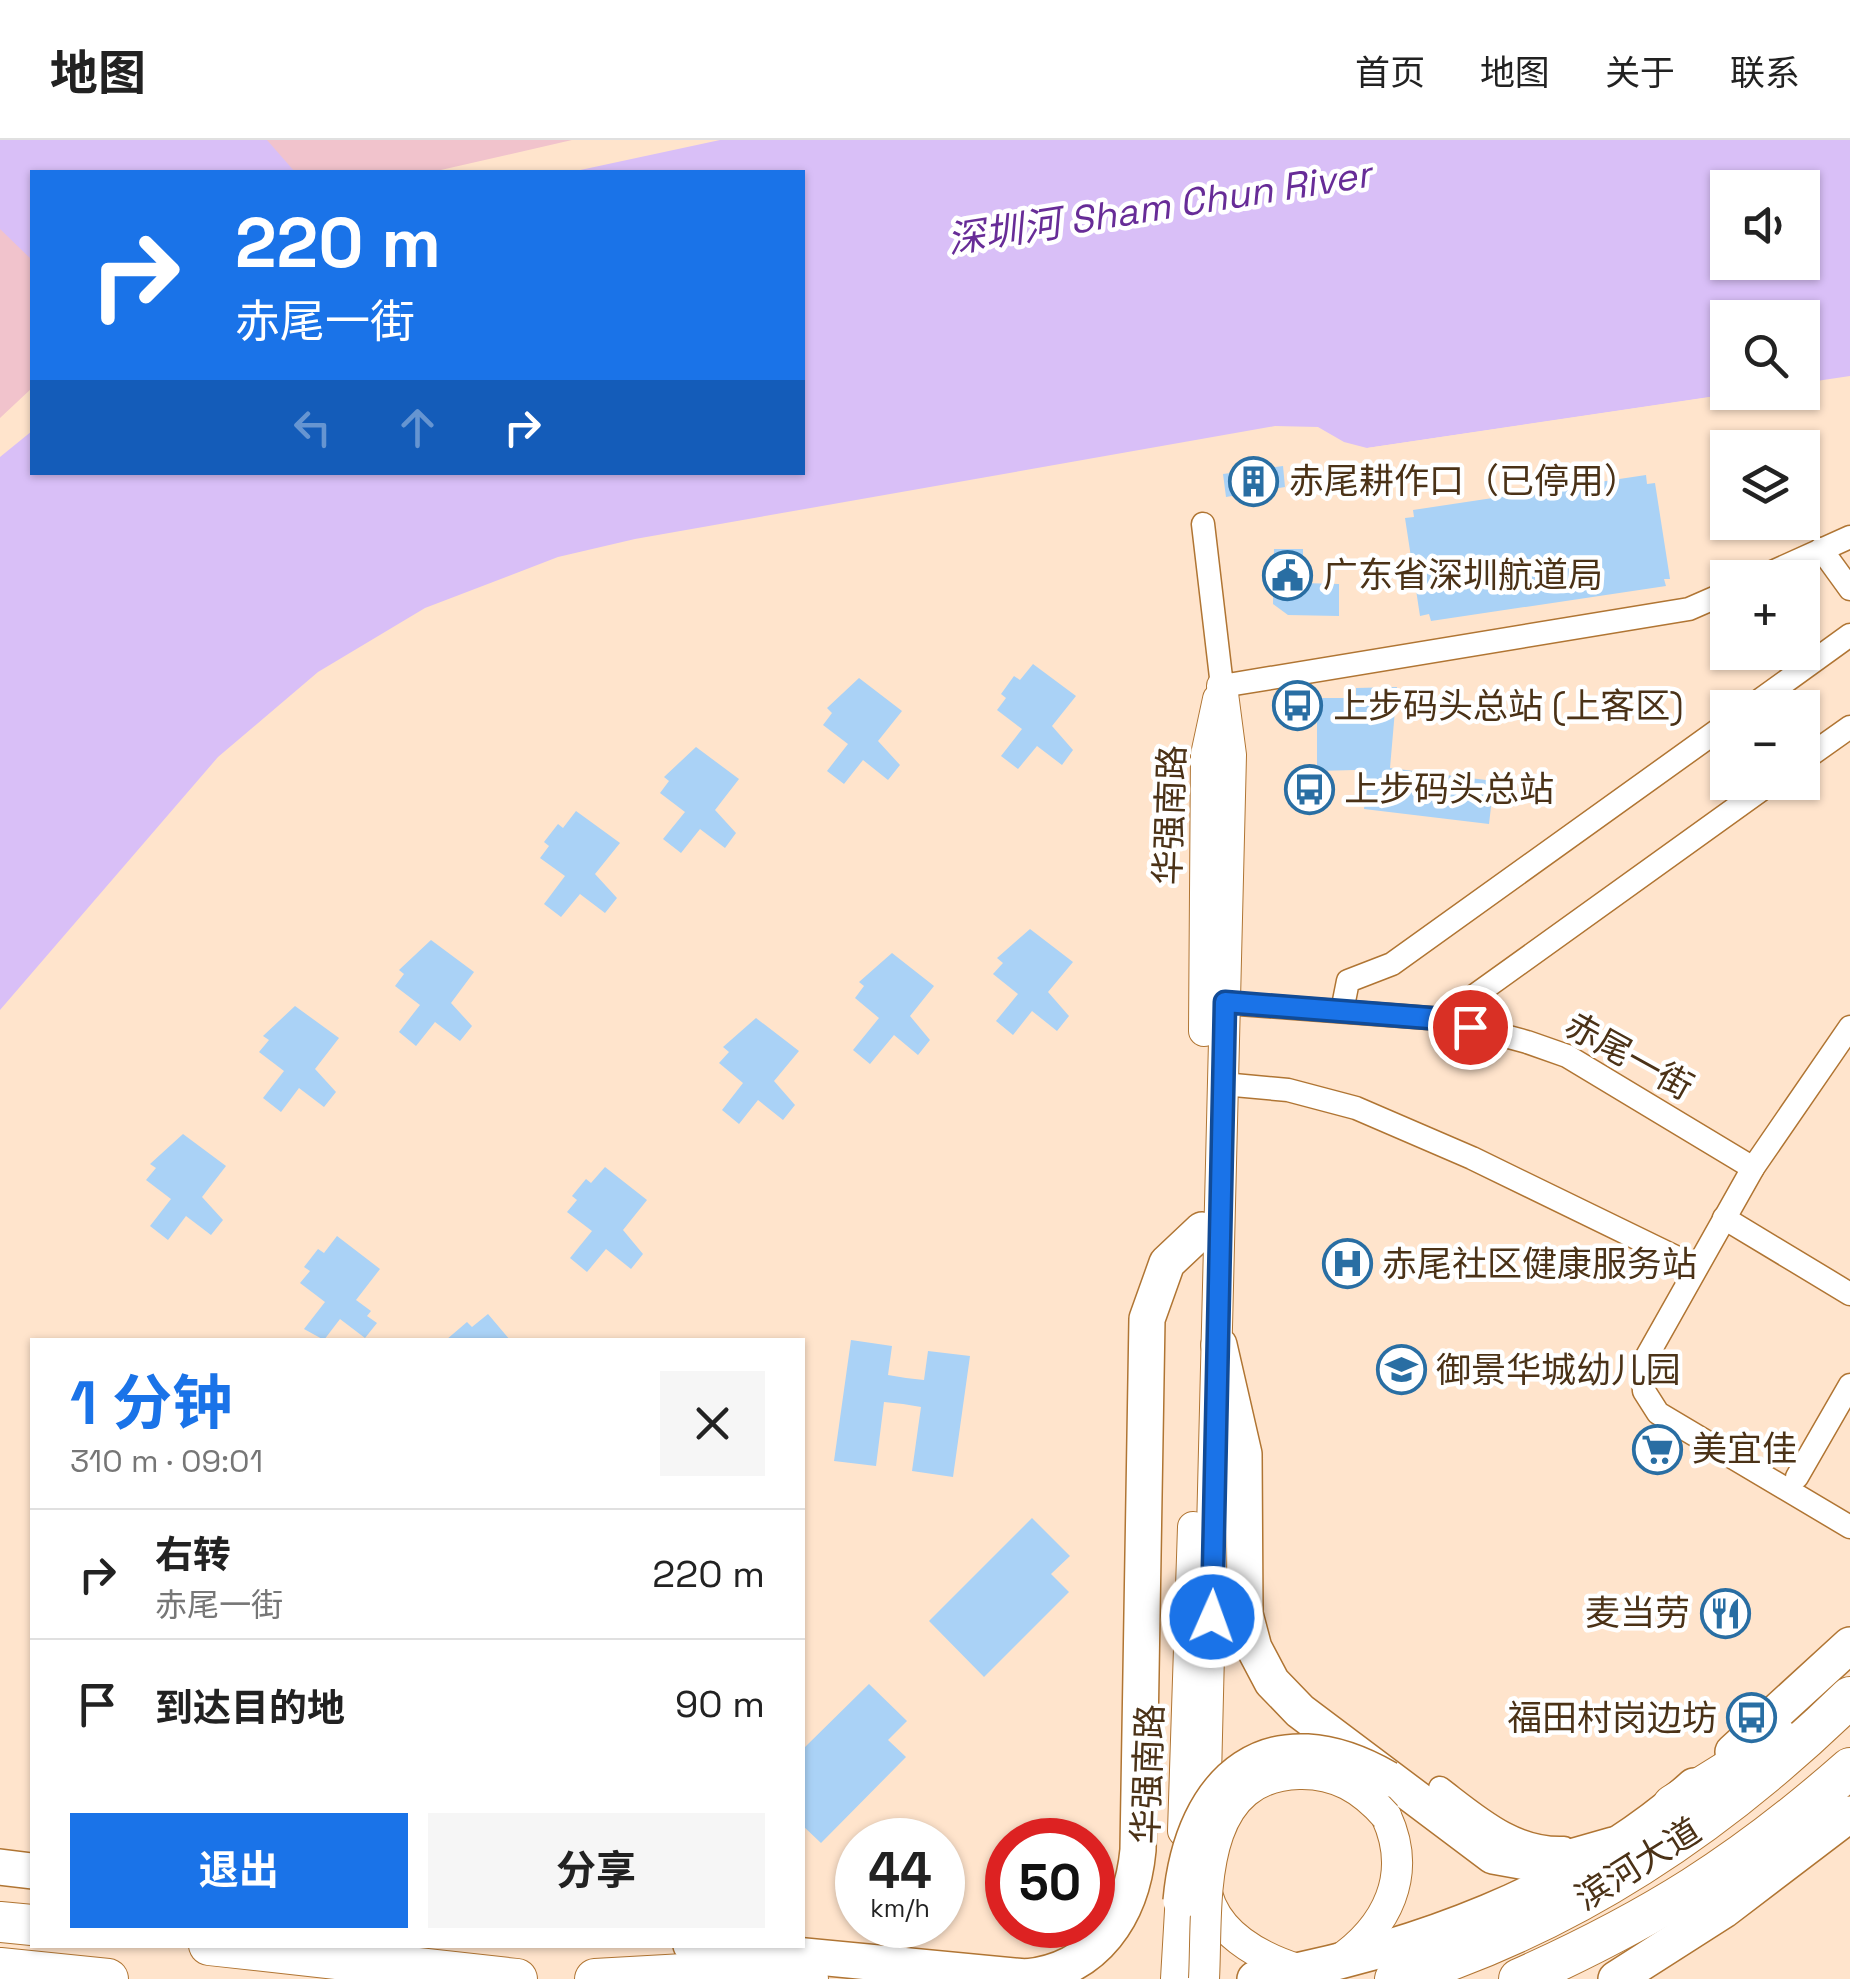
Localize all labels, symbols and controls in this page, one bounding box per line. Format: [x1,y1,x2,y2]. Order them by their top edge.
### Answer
text: 地图 [50,43,146,104]
text: 首页 [1355,51,1425,95]
text: 地图 [1480,51,1550,95]
text: 关于 [1605,51,1675,95]
text: 联系 [1730,51,1800,95]
water label: 深圳河 Sham Chun River [944,149,1378,264]
map controls [1710,170,1820,800]
button: sound [1710,170,1820,280]
text: 220 m [235,198,441,287]
icon: right [70,210,200,340]
text: 赤尾一街 [235,293,415,350]
button: search [1710,300,1820,410]
icon: left [285,400,340,455]
icon: ahead [390,400,445,455]
icon: right [495,400,550,455]
button: layers [1710,430,1820,540]
building icon: 赤尾耕作口（已停用） [1228,455,1280,507]
place label: 赤尾耕作口（已停用） [1289,459,1639,503]
public building icon: 广东省深圳航道局 [1262,549,1314,601]
place label: 广东省深圳航道局 [1323,553,1603,597]
button: + [1710,560,1820,670]
bus stop icon: 上步码头总站 (上客区) [1272,680,1324,732]
place label: 上步码头总站 (上客区) [1333,684,1683,728]
button: − [1710,690,1820,800]
street label: 华强南路 [1146,744,1194,886]
bus stop icon: 上步码头总站 [1283,763,1335,815]
place label: 上步码头总站 [1344,767,1554,811]
pin [1428,985,1513,1070]
icon: arrive [1443,1000,1498,1055]
street label: 赤尾一街 [1557,1003,1701,1109]
hospital icon: 赤尾社区健康服务站 [1321,1238,1373,1290]
place label: 赤尾社区健康服务站 [1382,1242,1697,1286]
school or university icon: 御景华城幼儿园 [1375,1344,1427,1396]
place label: 御景华城幼儿园 [1436,1348,1681,1392]
text: 1 分钟 [70,1365,232,1442]
button: close [660,1371,765,1476]
supermarket icon: 美宜佳 [1631,1423,1683,1475]
place label: 美宜佳 [1692,1427,1797,1471]
text: 310 m · 09:01 [70,1441,263,1481]
text: 右转 [155,1531,231,1579]
icon: right [70,1547,125,1602]
text: 220 m [652,1550,765,1598]
position arrow [1160,1565,1264,1669]
text: 赤尾一街 [155,1585,283,1625]
restaurant icon: 麦当劳 [1699,1587,1751,1639]
place label: 麦当劳 [1585,1591,1690,1635]
icon: arrive [70,1677,125,1732]
text: 90 m [675,1680,765,1728]
text: 到达目的地 [155,1684,345,1732]
bus stop icon: 福田村岗边坊 [1726,1692,1778,1744]
place label: 福田村岗边坊 [1507,1696,1717,1740]
street label: 华强南路 [1124,1703,1172,1845]
street label: 滨河大道 [1567,1808,1709,1920]
button: 退出 [70,1813,408,1928]
button: 分享 [428,1813,765,1928]
speed limit sign: 50 [985,1818,1115,1948]
text: 44 [868,1839,932,1903]
text: km/h [870,1892,930,1924]

